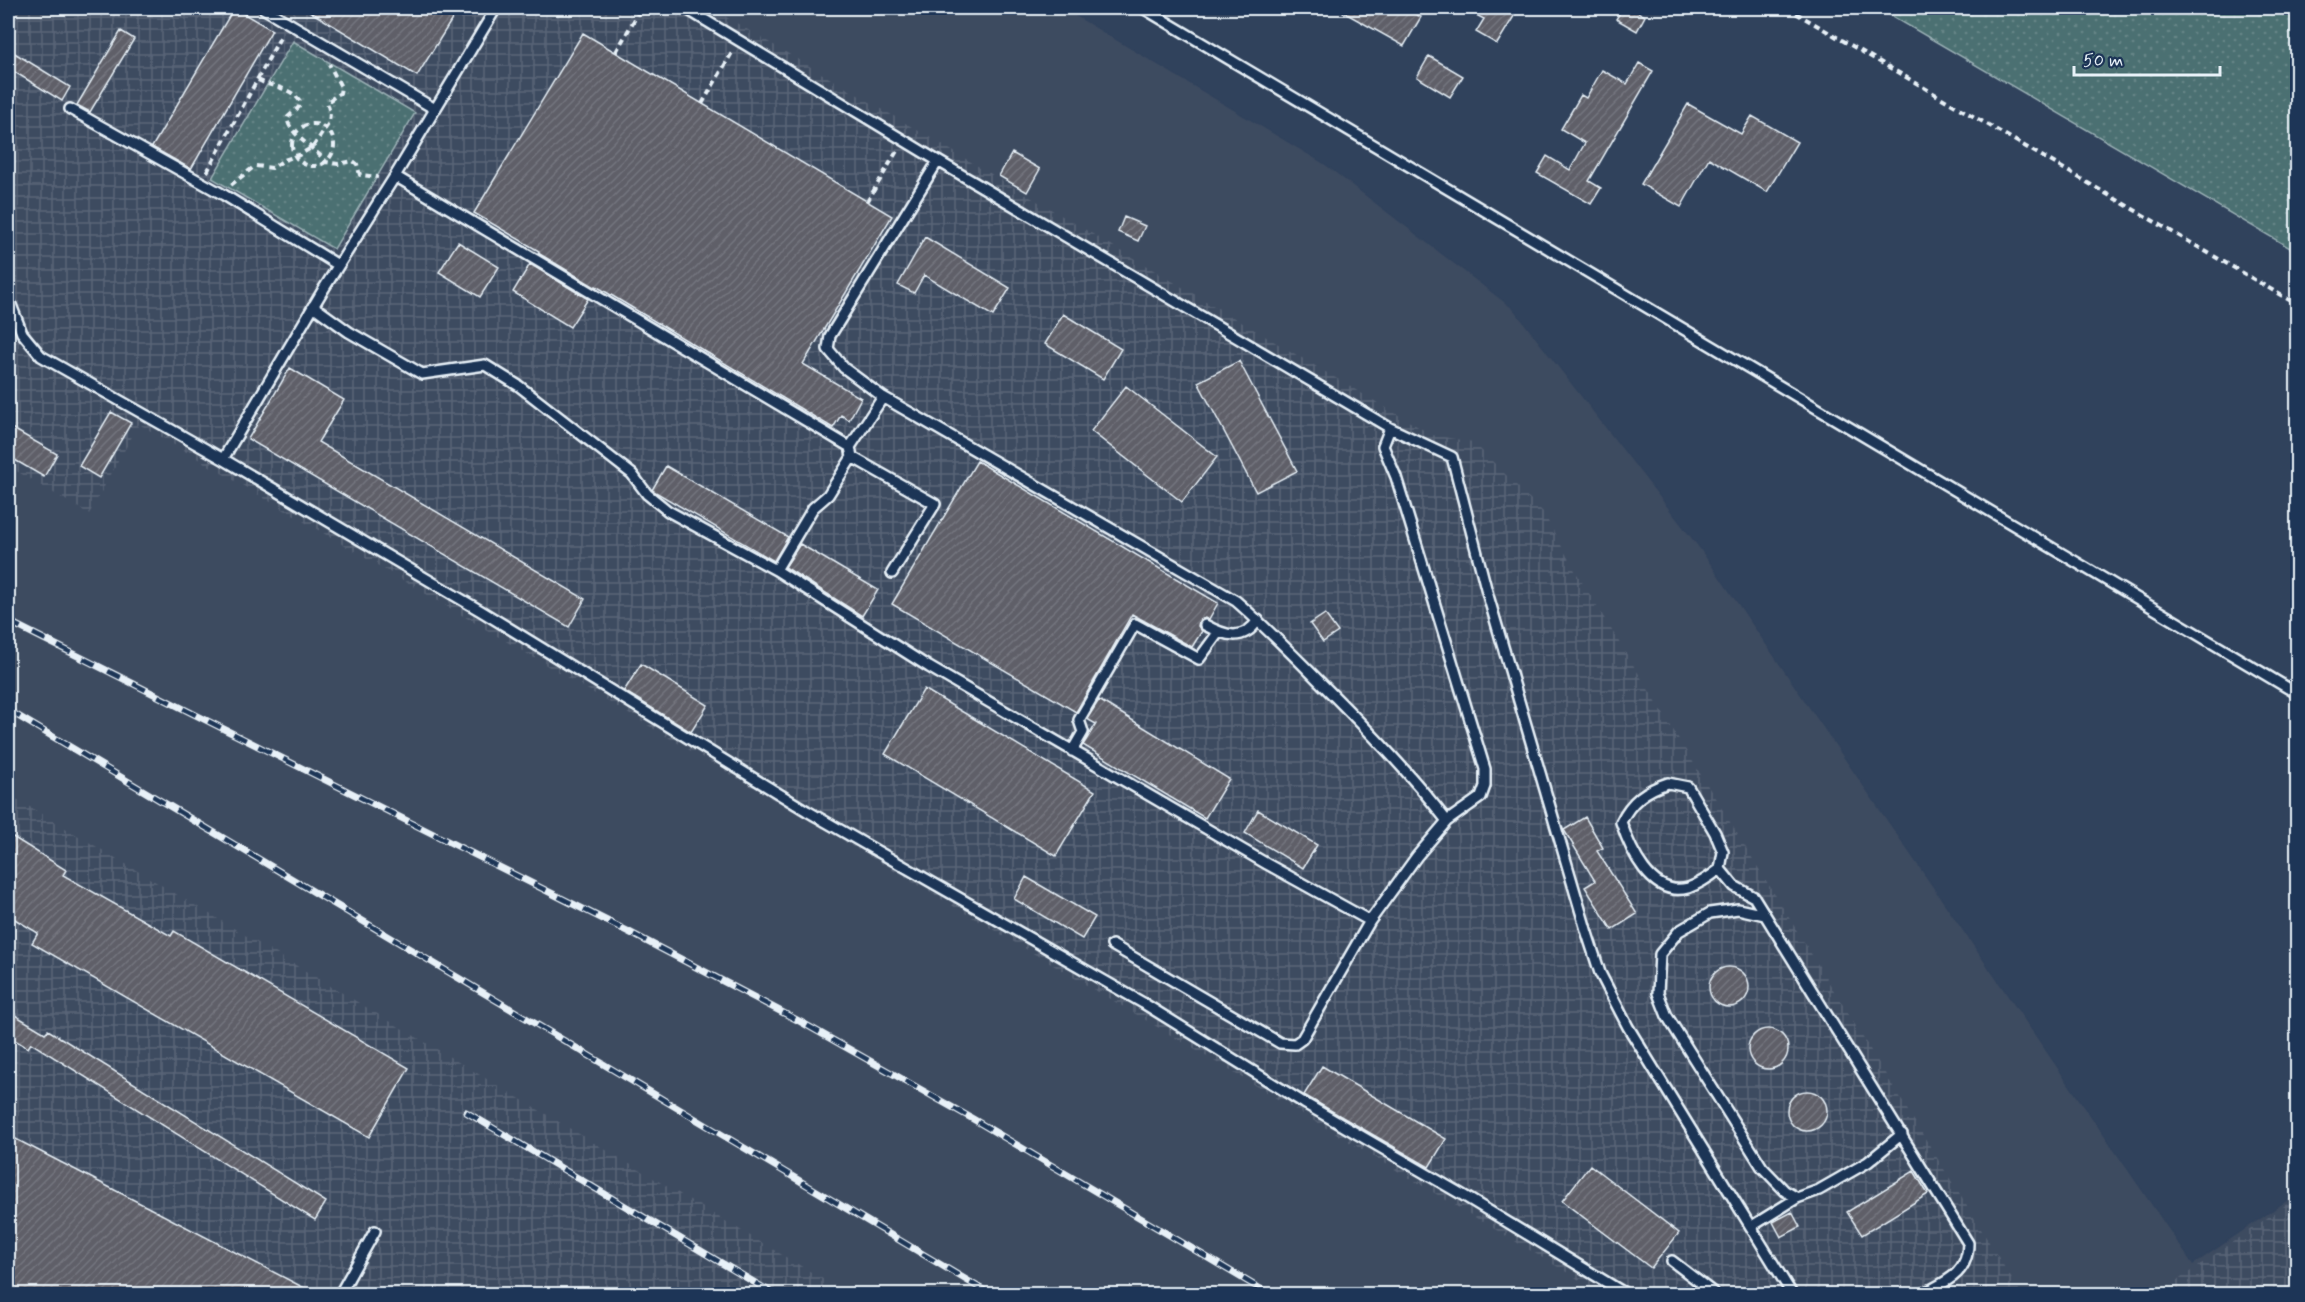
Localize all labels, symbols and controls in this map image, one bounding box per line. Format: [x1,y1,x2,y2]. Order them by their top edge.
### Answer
scale bar [2074,39,2220,77]
text: 50 m [2083,49,2123,73]

